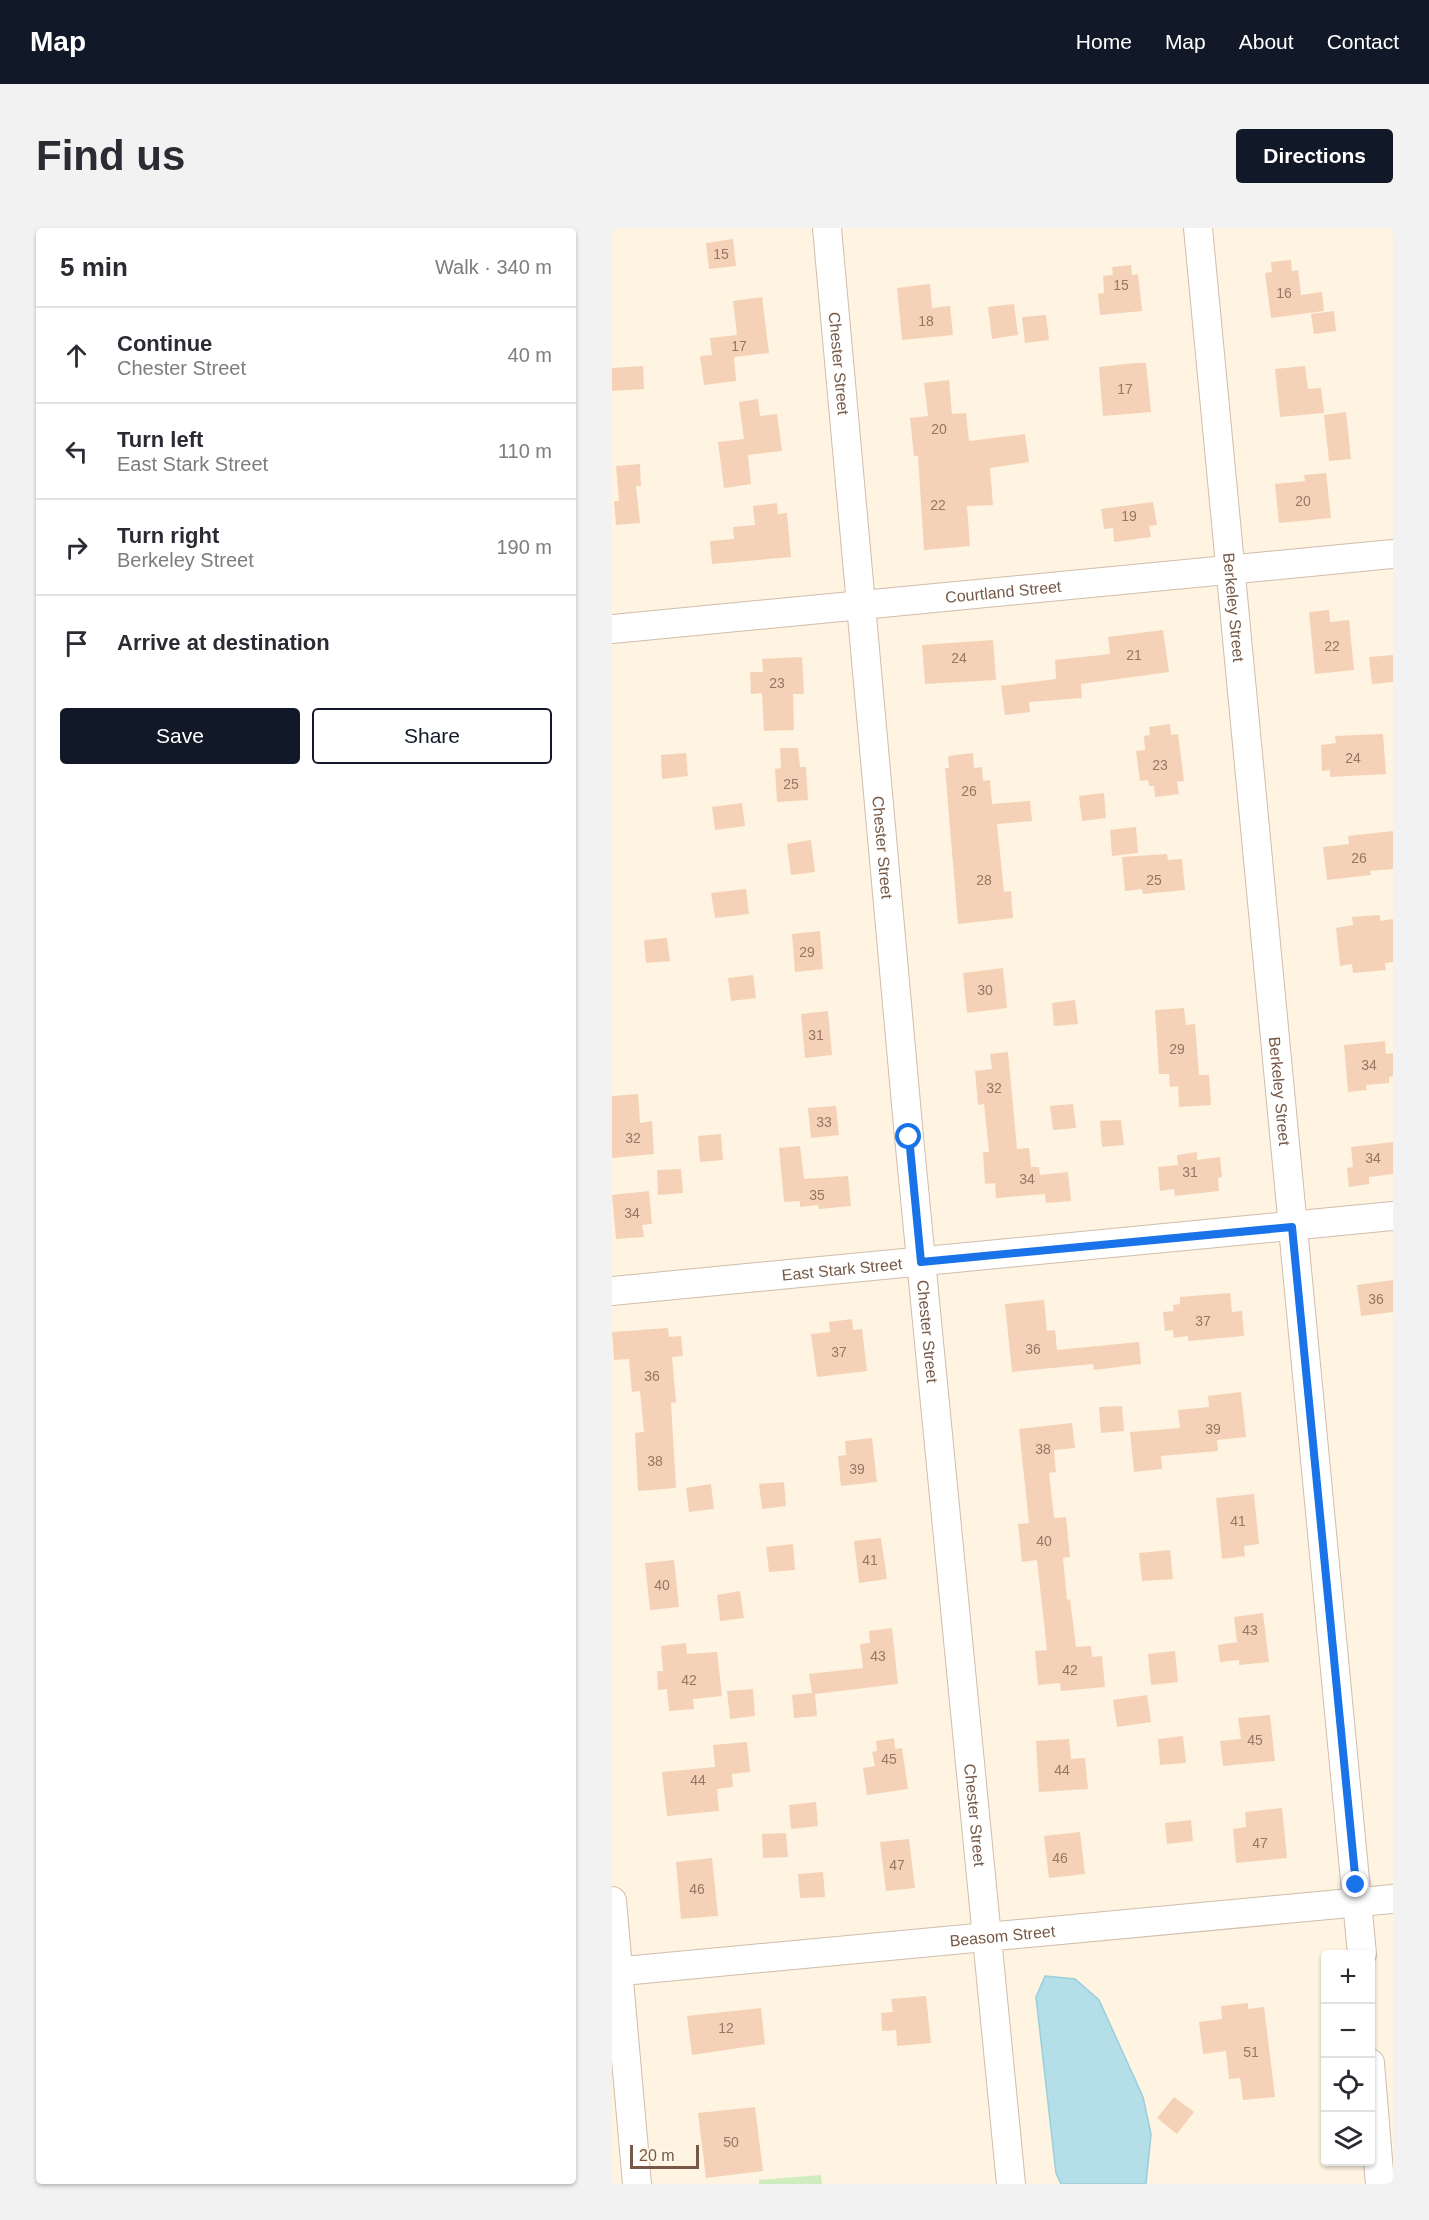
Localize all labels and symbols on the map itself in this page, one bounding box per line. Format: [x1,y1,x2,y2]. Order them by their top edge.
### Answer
house number: 15 [713,246,729,262]
house number: 15 [1113,277,1129,293]
house number: 16 [1276,285,1292,301]
street label: Chester Street [826,311,852,416]
house number: 18 [918,313,934,329]
house number: 17 [731,338,747,354]
house number: 17 [1117,381,1133,397]
house number: 20 [931,421,947,437]
house number: 20 [1295,493,1311,509]
house number: 22 [930,497,946,513]
house number: 19 [1121,508,1137,524]
street label: Berkeley Street [1220,552,1247,663]
street label: Courtland Street [944,578,1063,606]
house number: 22 [1324,638,1340,654]
house number: 21 [1126,647,1142,663]
house number: 24 [951,650,967,666]
house number: 23 [769,675,785,691]
house number: 24 [1345,750,1361,766]
house number: 23 [1152,757,1168,773]
house number: 25 [783,776,799,792]
house number: 26 [961,783,977,799]
street label: Chester Street [869,795,896,900]
house number: 26 [1351,850,1367,866]
house number: 28 [976,872,992,888]
house number: 25 [1146,872,1162,888]
house number: 29 [799,944,815,960]
house number: 30 [977,982,993,998]
house number: 31 [808,1027,824,1043]
street label: Berkeley Street [1266,1036,1293,1147]
house number: 29 [1169,1041,1185,1057]
house number: 34 [1361,1057,1377,1073]
house number: 32 [986,1080,1002,1096]
house number: 33 [816,1114,832,1130]
route start [895,1123,921,1149]
house number: 32 [625,1130,641,1146]
house number: 34 [1365,1150,1381,1166]
house number: 31 [1182,1164,1198,1180]
house number: 34 [1019,1171,1035,1187]
house number: 35 [809,1187,825,1203]
house number: 34 [624,1205,640,1221]
street label: East Stark Street [781,1255,904,1284]
street label: Chester Street [914,1279,941,1384]
house number: 36 [1368,1291,1384,1307]
house number: 37 [1195,1313,1211,1329]
house number: 36 [1025,1341,1041,1357]
house number: 37 [831,1344,847,1360]
house number: 36 [644,1368,660,1384]
house number: 39 [1205,1421,1221,1437]
house number: 38 [1035,1441,1051,1457]
house number: 38 [647,1453,663,1469]
house number: 39 [849,1461,865,1477]
house number: 41 [1230,1513,1246,1529]
house number: 40 [1036,1533,1052,1549]
house number: 41 [862,1552,878,1568]
house number: 40 [654,1577,670,1593]
house number: 43 [1242,1622,1258,1638]
house number: 43 [870,1648,886,1664]
house number: 42 [1062,1662,1078,1678]
house number: 42 [681,1672,697,1688]
house number: 45 [1247,1732,1263,1748]
house number: 45 [881,1751,897,1767]
house number: 44 [1054,1762,1070,1778]
street label: Chester Street [961,1763,988,1868]
house number: 44 [690,1772,706,1788]
house number: 47 [1252,1835,1268,1851]
house number: 46 [1052,1850,1068,1866]
house number: 47 [889,1857,905,1873]
route end [1342,1871,1368,1897]
house number: 46 [689,1881,705,1897]
street label: Beasom Street [949,1923,1056,1949]
house number: 12 [718,2020,734,2036]
house number: 51 [1243,2044,1259,2060]
house number: 50 [723,2134,739,2150]
scale bar [630,2142,699,2170]

